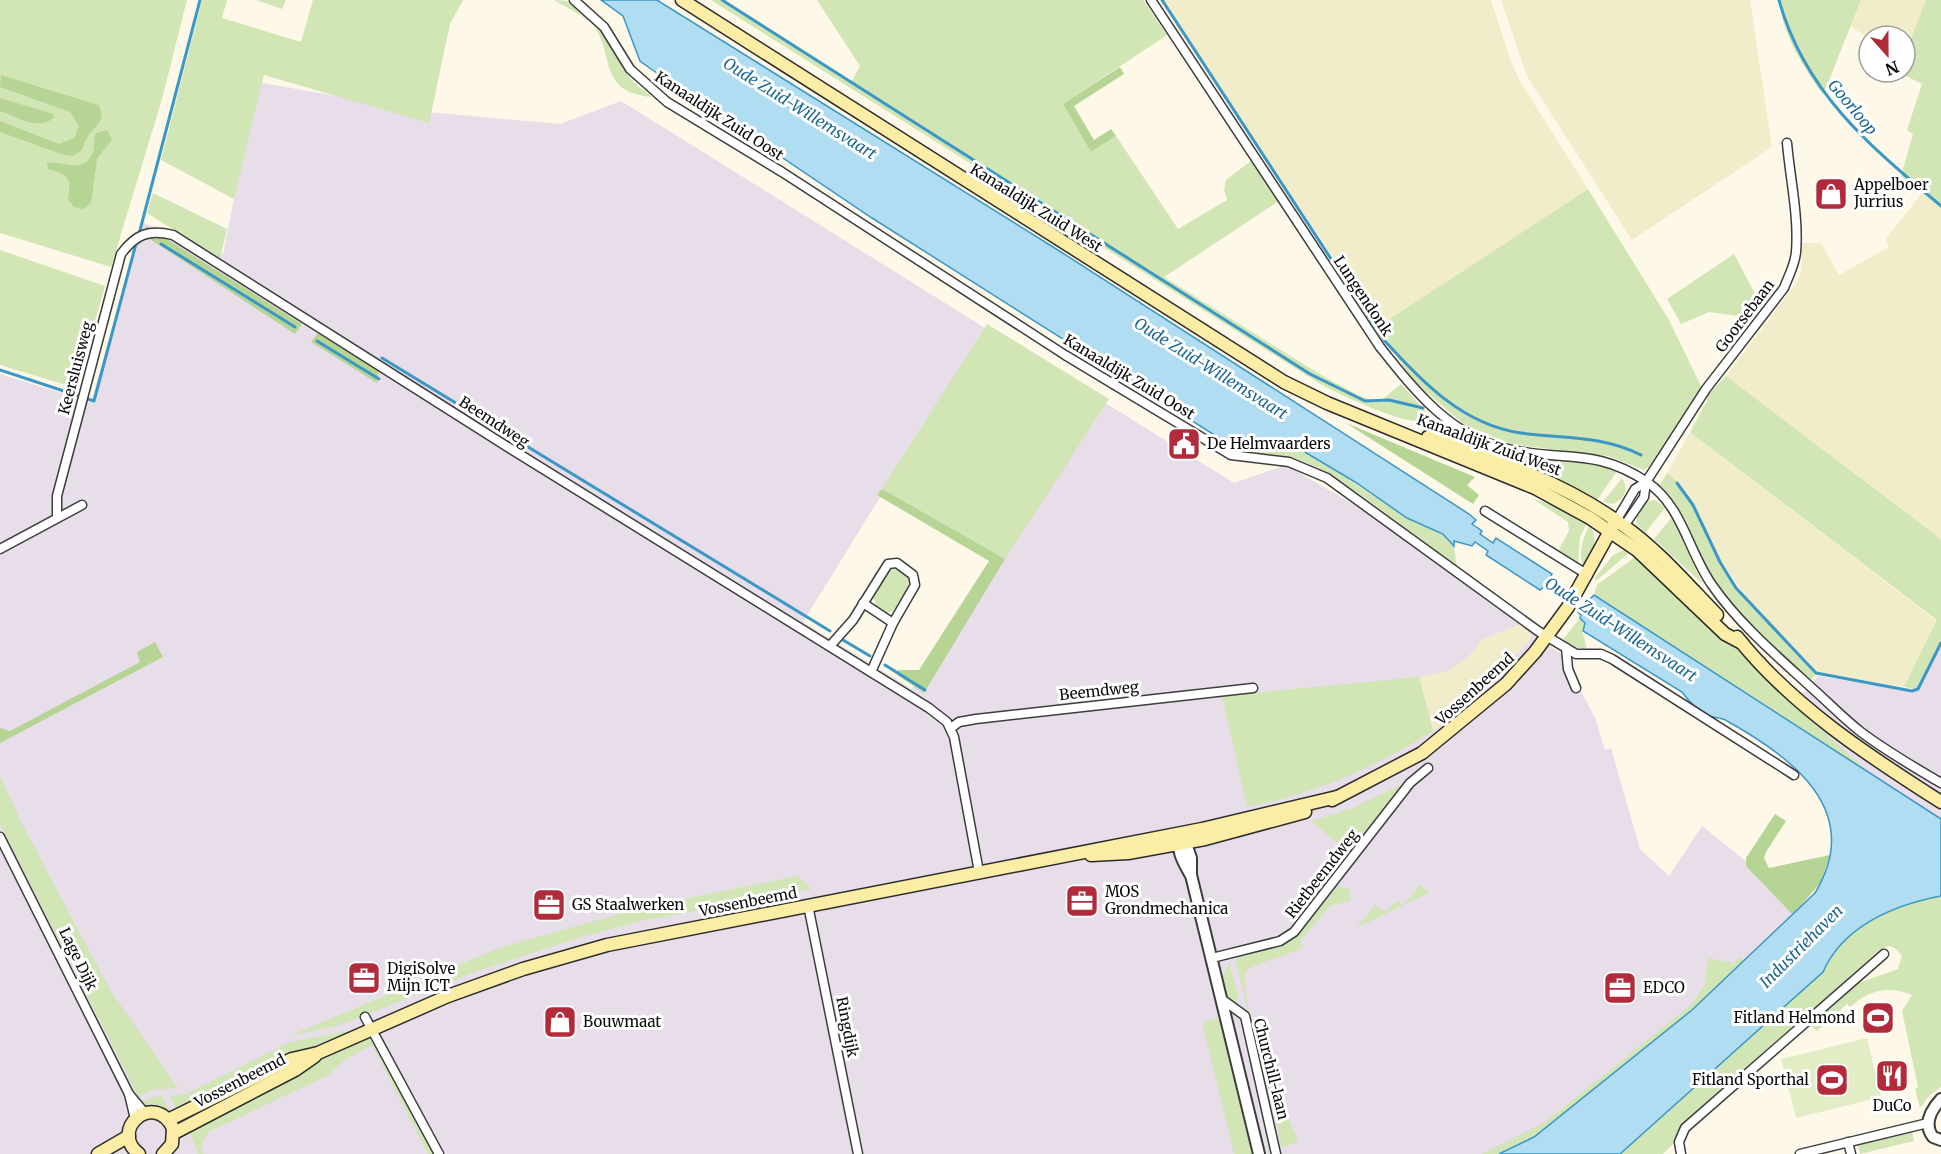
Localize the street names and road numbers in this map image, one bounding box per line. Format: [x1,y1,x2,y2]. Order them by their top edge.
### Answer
street label: Kanaaldijk Zuid Oost [651,67,787,164]
street label: Kanaaldijk Zuid West [967,159,1106,256]
street label: Lungendonk [1330,252,1397,340]
street label: Goorsebaan [1711,276,1778,356]
street label: Keersluisweg [54,319,97,417]
street label: Kanaaldijk Zuid Oost [1060,330,1199,423]
street label: Beemdweg [456,392,533,451]
street label: Kanaaldijk Zuid West [1414,410,1564,480]
street label: Vossenbeemd [1431,648,1518,730]
street label: Beemdweg [1058,677,1140,704]
street label: Rietbeemdweg [1281,825,1362,922]
street label: Vossenbeemd [696,883,799,921]
street label: Lage Dijk [55,924,102,994]
street label: Ringdijk [832,995,863,1059]
street label: Churchill-laan [1250,1016,1293,1122]
street label: Vossenbeemd [190,1050,288,1112]

